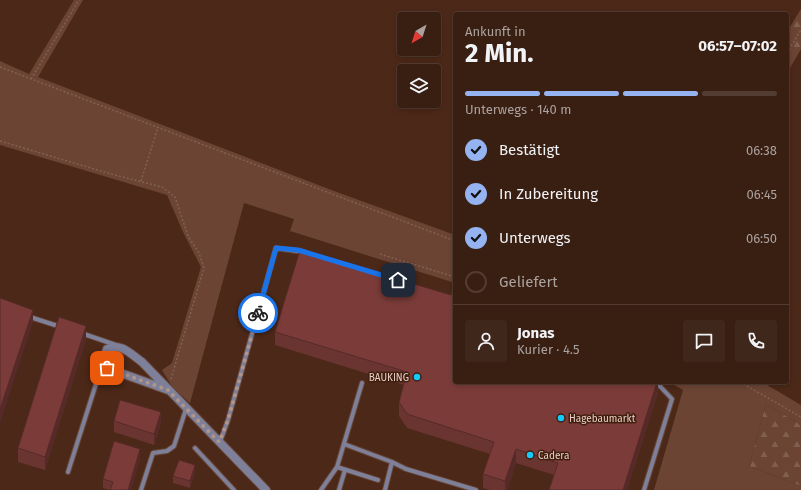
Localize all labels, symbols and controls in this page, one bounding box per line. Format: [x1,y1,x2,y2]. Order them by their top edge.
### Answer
north arrow [397,12,441,56]
map controls [397,12,441,108]
text: Ankunft in [465,24,526,39]
text: 06:57–07:02 [698,37,777,55]
text: 2 Min. [465,38,534,69]
button: layers [397,64,441,108]
text: Unterwegs · 140 m [465,102,571,117]
icon: check [465,139,487,161]
text: Bestätigt [499,141,560,159]
text: 06:38 [746,143,777,158]
icon: check [465,183,487,205]
text: In Zubereitung [499,185,598,203]
text: 06:45 [746,187,777,202]
icon: check [465,227,487,249]
text: Unterwegs [499,229,571,247]
text: 06:50 [746,231,777,246]
pin [381,263,415,297]
icon: home [387,269,409,291]
text: Geliefert [499,273,558,291]
courier [238,293,278,333]
icon: bike [247,302,269,324]
button: person [465,320,507,362]
button: chat [683,320,725,362]
button: phone [735,320,777,362]
text: Jonas [517,324,555,342]
text: Kurier · 4.5 [517,342,580,357]
pin [90,351,124,385]
icon: bag [96,357,118,379]
place label: BAUKING [369,372,409,384]
marker: BAUKING [412,372,422,382]
marker: Hagebaumarkt [556,413,566,423]
place label: Hagebaumarkt [569,413,636,425]
marker: Cadera [525,450,535,460]
place label: Cadera [538,450,569,462]

